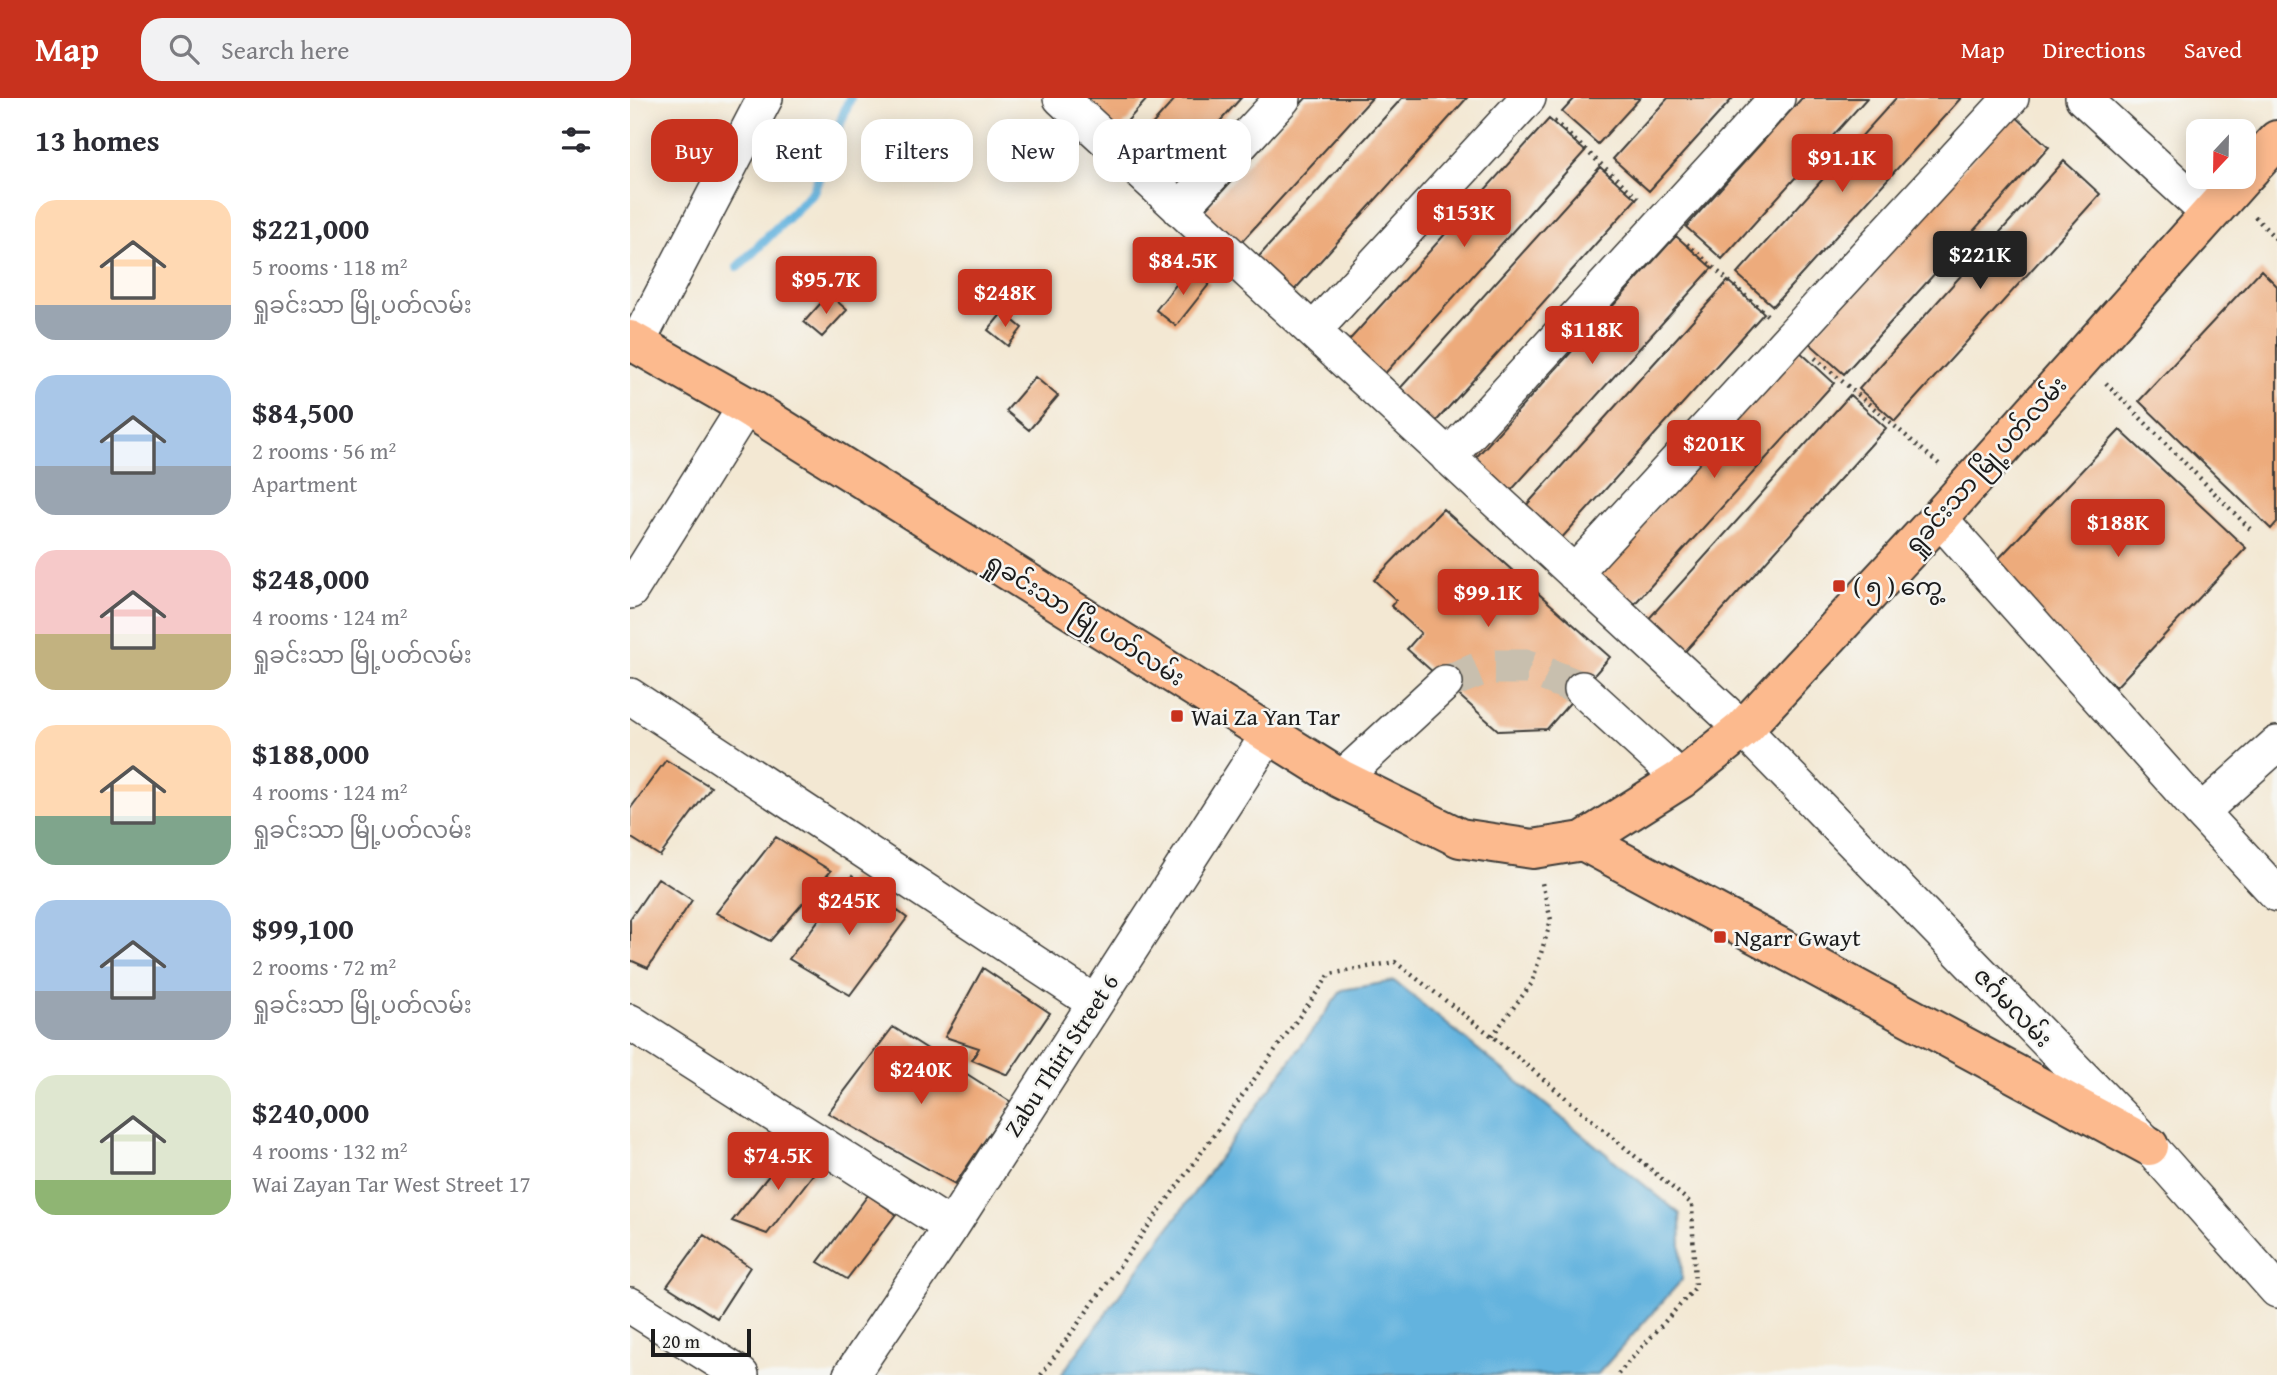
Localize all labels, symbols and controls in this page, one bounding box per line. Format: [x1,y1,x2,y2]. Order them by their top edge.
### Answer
search box [141,18,631,81]
text: Map [35,25,99,73]
icon: search [165,30,203,68]
text: Search here [221,30,349,69]
text: Map [1961,32,2005,67]
text: Directions [2043,32,2146,67]
text: Saved [2184,32,2242,67]
text: 13 homes [35,118,160,162]
chip: Buy [651,119,738,182]
chip: Rent [752,119,847,182]
chip: Filters [861,119,973,182]
chip: New [987,119,1079,182]
chip: Apartment [1093,119,1251,182]
north arrow [2186,119,2256,189]
map controls [2186,119,2256,189]
icon: filters [557,121,595,159]
pin: $91.1K [1785,134,1899,194]
text: $91.1K [1808,140,1876,173]
pin: $153K [1415,190,1513,249]
text: $153K [1433,195,1495,228]
text: $221,000 [252,206,369,250]
icon: home [91,228,175,312]
pin: $221K [1931,232,2029,291]
text: $221K [1949,237,2011,270]
pin: $84.5K [1126,238,1240,297]
text: $84.5K [1149,243,1217,276]
text: 5 rooms · 118 m² [252,250,407,283]
pin: $95.7K [769,256,883,316]
text: $95.7K [792,262,860,295]
pin: $248K [956,270,1054,329]
text: $248K [974,275,1036,308]
text: ရှုခင်းသာ မြို့ပတ်လမ်း [252,288,472,321]
pin: $118K [1543,306,1641,366]
text: $118K [1561,312,1623,345]
street label: ရှုခင်းသာ မြို့ပတ်လမ်း [1895,368,2076,563]
text: $84,500 [252,390,354,434]
icon: home [91,403,175,487]
pin: $201K [1665,420,1763,480]
text: $201K [1683,426,1745,459]
text: 2 rooms · 56 m² [252,434,396,467]
text: Apartment [252,467,357,500]
pin: $188K [2069,500,2167,559]
text: $188K [2087,505,2149,538]
street label: ရှုခင်းသာ မြို့ပတ်လမ်း [977,543,1191,696]
text: $248,000 [252,556,369,600]
place label: ( ၅ ) ကွေ့ [1853,569,1946,606]
pin: $99.1K [1431,570,1545,629]
text: $99.1K [1454,575,1522,608]
icon: home [91,578,175,662]
marker: ( ၅ ) ကွေ့ [1831,578,1847,594]
text: 4 rooms · 124 m² [252,600,407,633]
text: ရှုခင်းသာ မြို့ပတ်လမ်း [252,638,472,671]
place label: Wai Za Yan Tar [1191,699,1340,734]
marker: Wai Za Yan Tar [1169,708,1185,724]
text: $188,000 [252,731,369,775]
icon: home [91,753,175,837]
text: 4 rooms · 124 m² [252,775,407,808]
text: ရှုခင်းသာ မြို့ပတ်လမ်း [252,813,472,846]
pin: $245K [800,878,898,937]
text: $245K [818,883,880,916]
text: $99,100 [252,906,354,950]
place label: Ngarr Gwayt [1734,920,1861,955]
icon: home [91,928,175,1012]
marker: Ngarr Gwayt [1712,929,1728,945]
text: 2 rooms · 72 m² [252,950,396,983]
street label: ဇင်္ဂမလမ်း [1966,959,2060,1055]
street label: Zabu Thiri Street 6 [995,967,1127,1143]
text: ရှုခင်းသာ မြို့ပတ်လမ်း [252,988,472,1021]
pin: $240K [872,1046,970,1106]
text: $240K [890,1052,952,1085]
text: $240,000 [252,1090,369,1134]
icon: home [91,1103,175,1187]
pin: $74.5K [721,1132,835,1192]
text: 4 rooms · 132 m² [252,1134,407,1167]
text: $74.5K [744,1138,812,1171]
text: Wai Zayan Tar West Street 17 [252,1167,531,1200]
scale bar [651,1326,751,1358]
text: 20 m [662,1327,700,1355]

